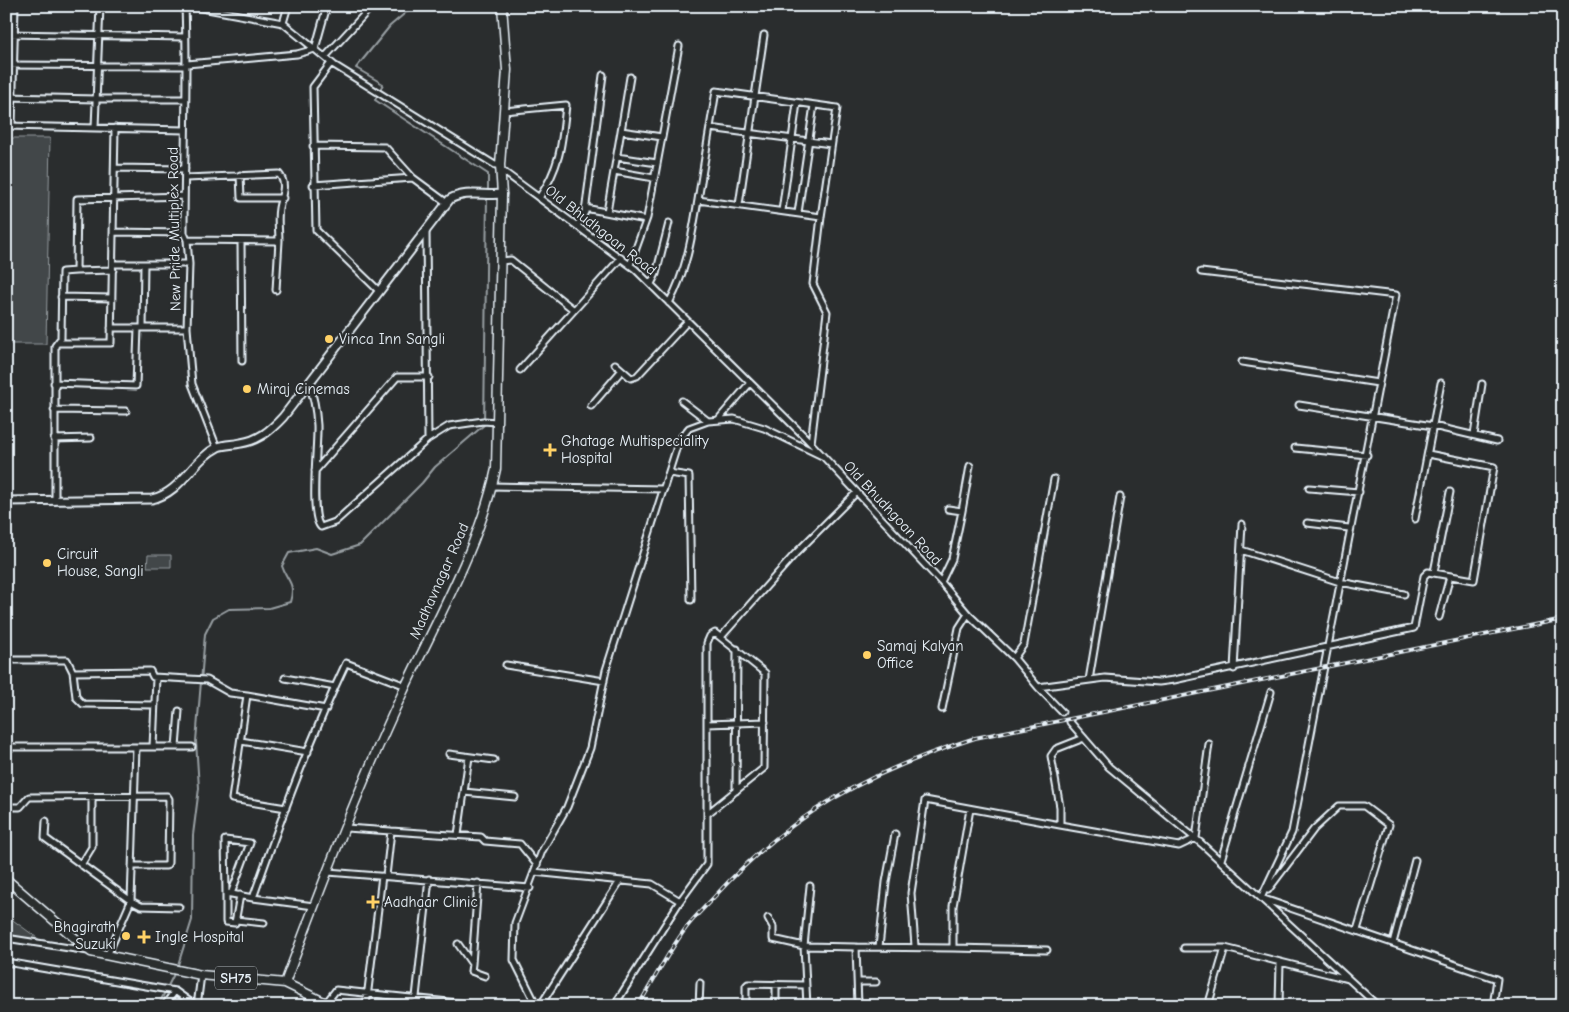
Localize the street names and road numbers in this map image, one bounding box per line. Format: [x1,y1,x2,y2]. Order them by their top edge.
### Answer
street label: New Pride Multiplex Road [164,147,184,311]
street label: Old Bhudhgoan Road [542,181,660,279]
street label: Old Bhudhgoan Road [840,457,946,569]
street label: Madhavnagar Road [405,520,473,642]
road number: SH75 [215,966,257,990]

